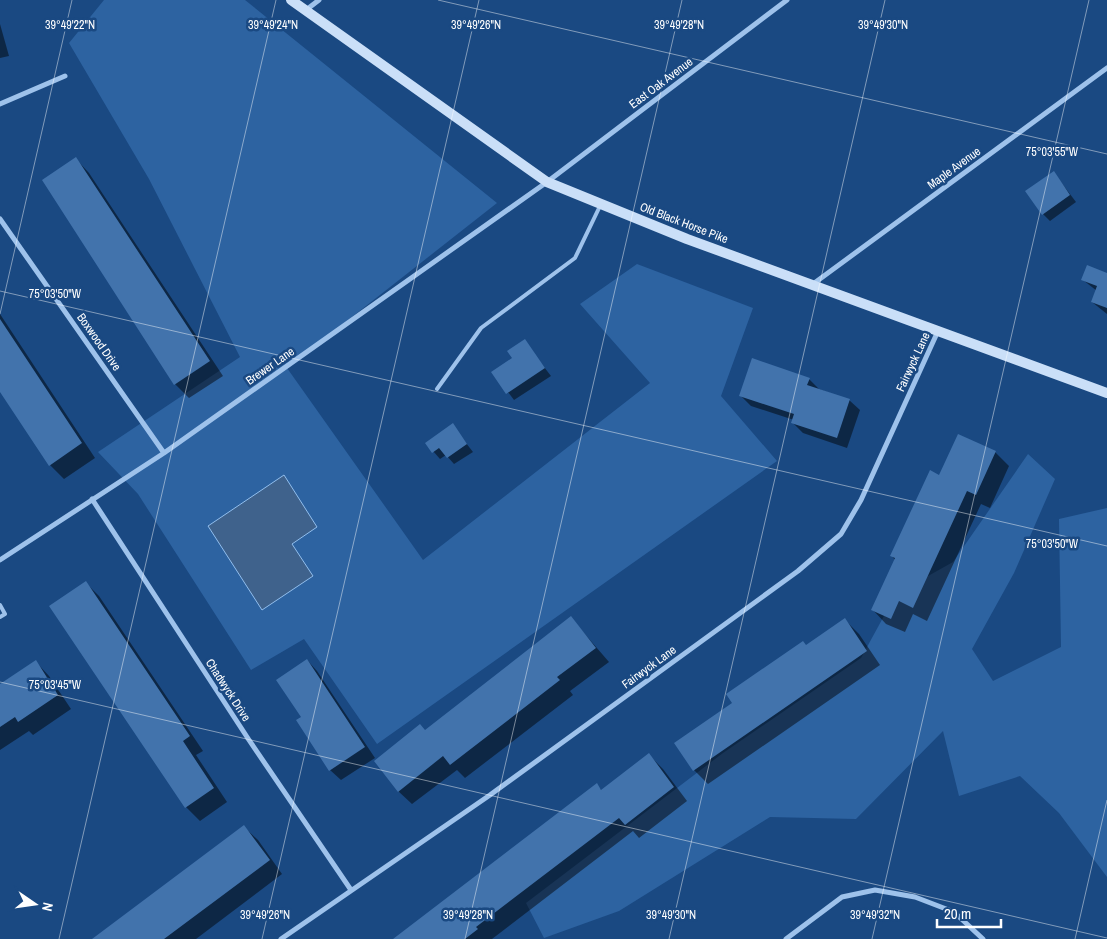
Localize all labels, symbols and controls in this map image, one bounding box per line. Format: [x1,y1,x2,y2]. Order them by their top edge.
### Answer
text: 39°49'22"N [45,17,95,33]
text: 39°49'24"N [248,17,298,33]
text: 39°49'26"N [451,17,501,33]
text: 39°49'28"N [654,17,704,33]
text: 39°49'30"N [858,17,908,33]
street label: East Oak Avenue [626,54,696,112]
street label: Maple Avenue [924,143,984,193]
text: 75°03'55"W [1026,144,1079,160]
street label: Old Black Horse Pike [637,199,731,247]
text: 75°03'50"W [29,286,82,302]
street label: Boxwood Drive [73,310,125,374]
street label: Fairwyck Lane [892,330,934,394]
street label: Brewer Lane [243,343,297,389]
text: 75°03'50"W [1026,536,1079,552]
street label: Fairwyck Lane [619,642,679,692]
street label: Chadwyck Drive [202,656,254,724]
text: 75°03'45"W [29,677,82,693]
north arrow [10,879,60,929]
scale bar [937,896,1001,928]
text: N [38,901,57,913]
text: 20 m [944,903,971,924]
text: 39°49'26"N [240,907,290,923]
text: 39°49'28"N [443,907,493,923]
text: 39°49'30"N [646,907,696,923]
text: 39°49'32"N [850,907,900,923]

